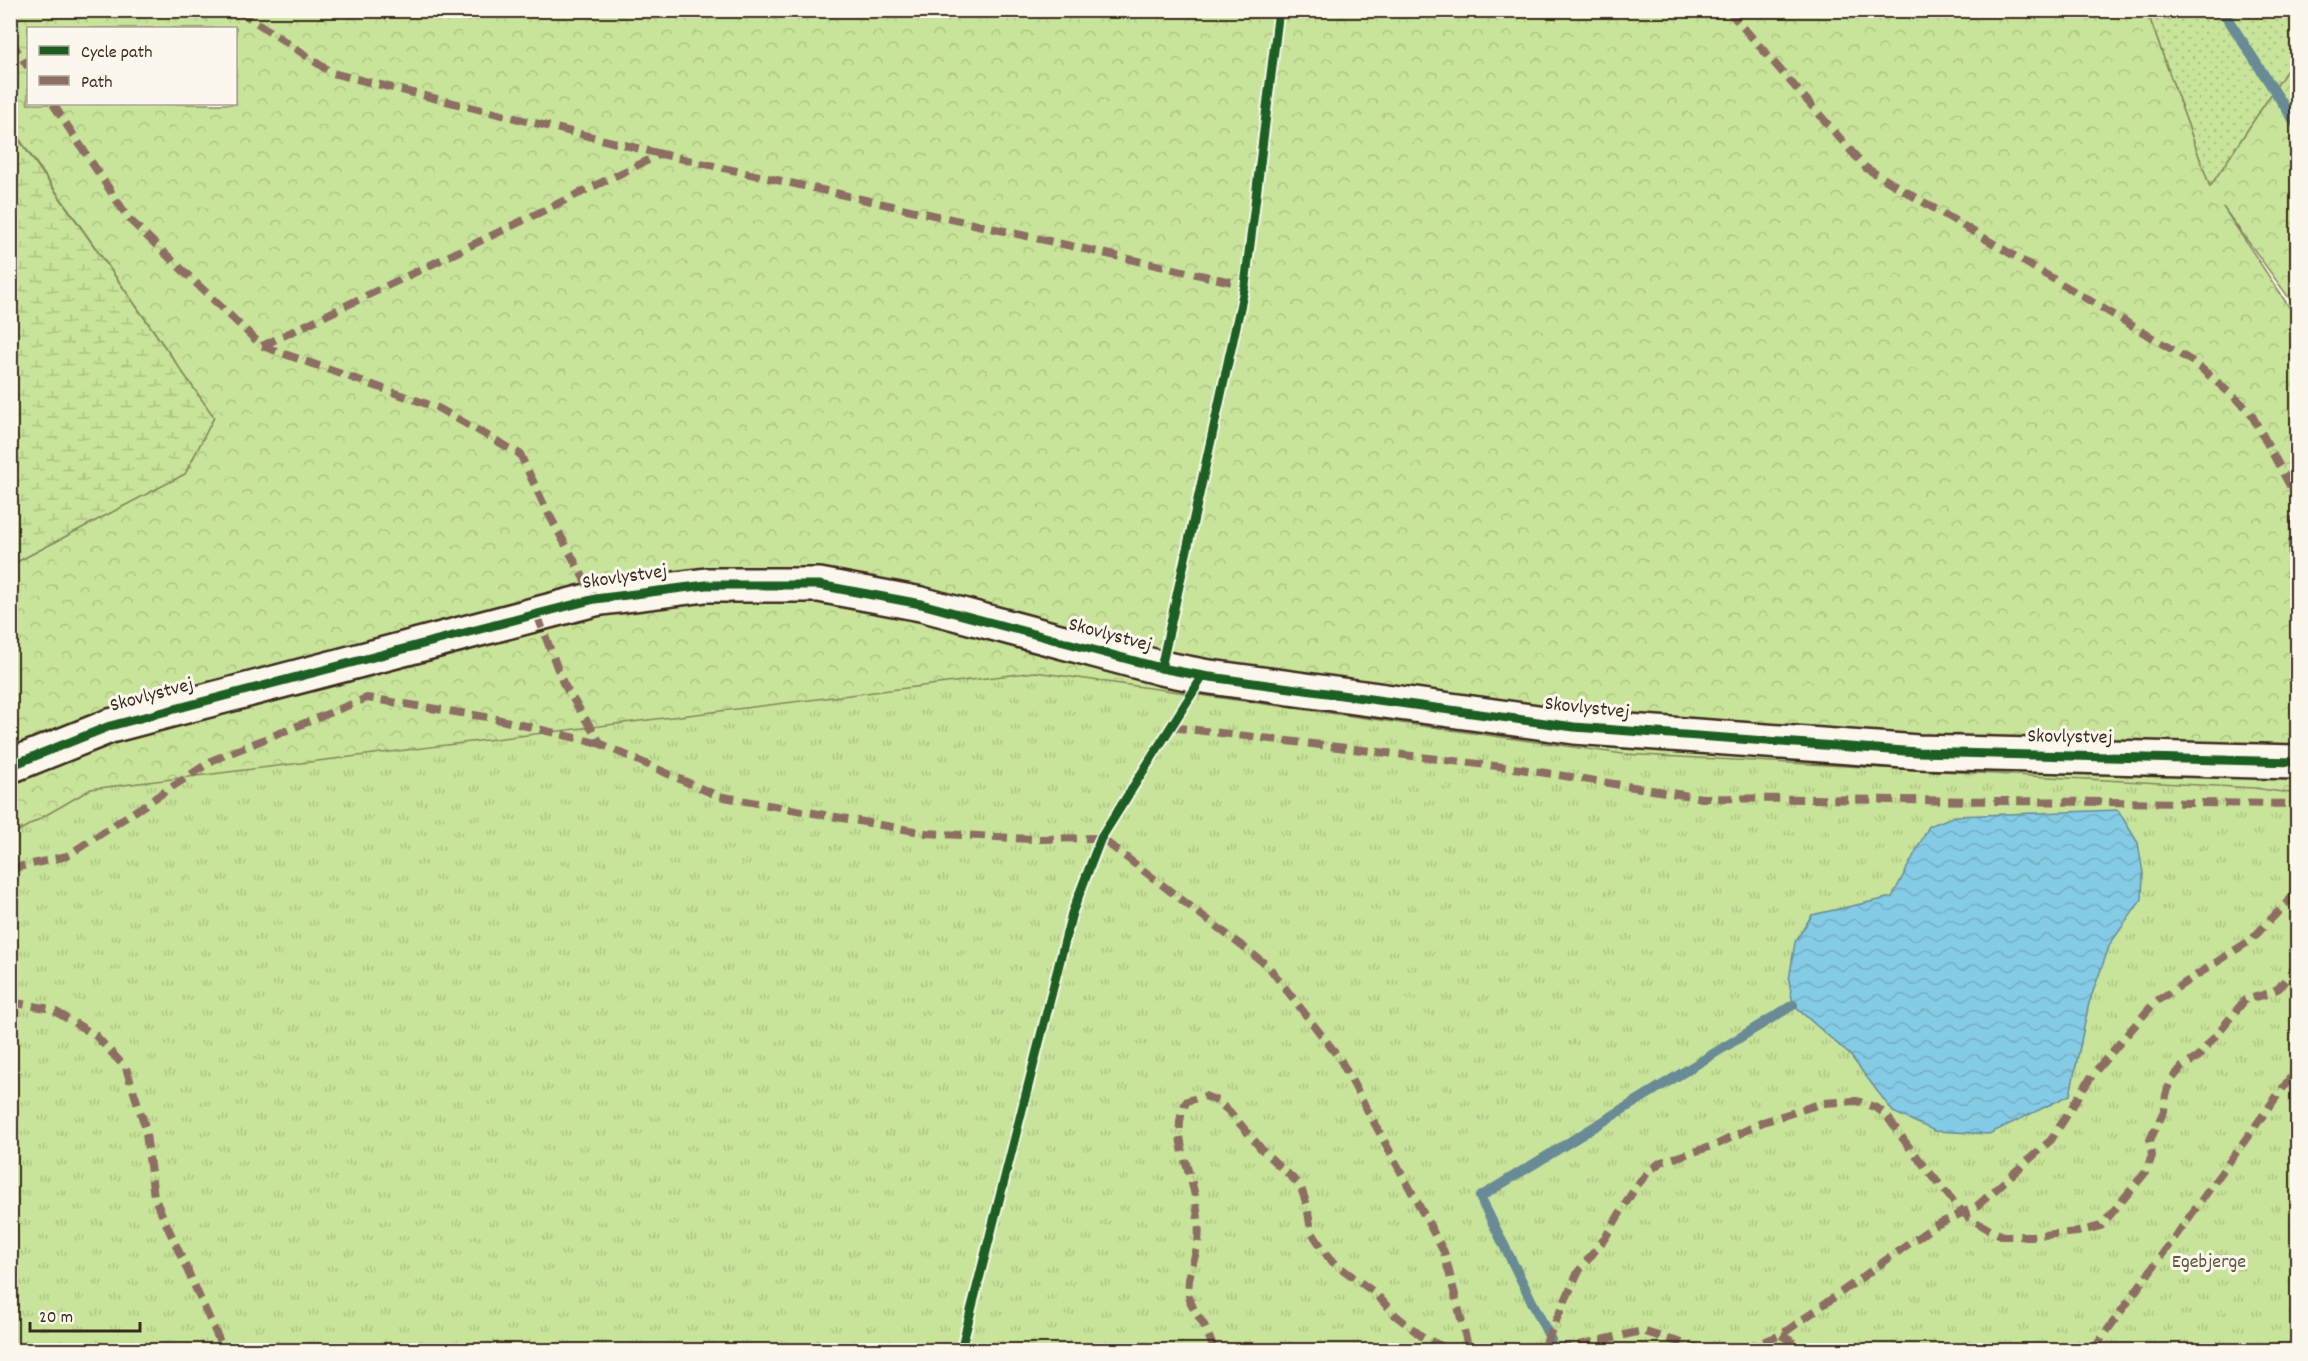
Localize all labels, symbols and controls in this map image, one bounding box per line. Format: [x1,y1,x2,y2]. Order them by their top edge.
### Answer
legend [27,27,237,105]
text: Cycle path [81,41,152,66]
text: Path [81,71,113,96]
street label: Skovlystvej [581,558,669,598]
street label: Skovlystvej [1065,611,1155,661]
street label: Skovlystvej [107,671,197,721]
street label: Skovlystvej [1543,691,1631,727]
street label: Skovlystvej [2027,723,2113,753]
park label: Egebjerge [2172,1249,2246,1277]
scale bar [30,1295,140,1333]
text: 20 m [39,1306,73,1331]

